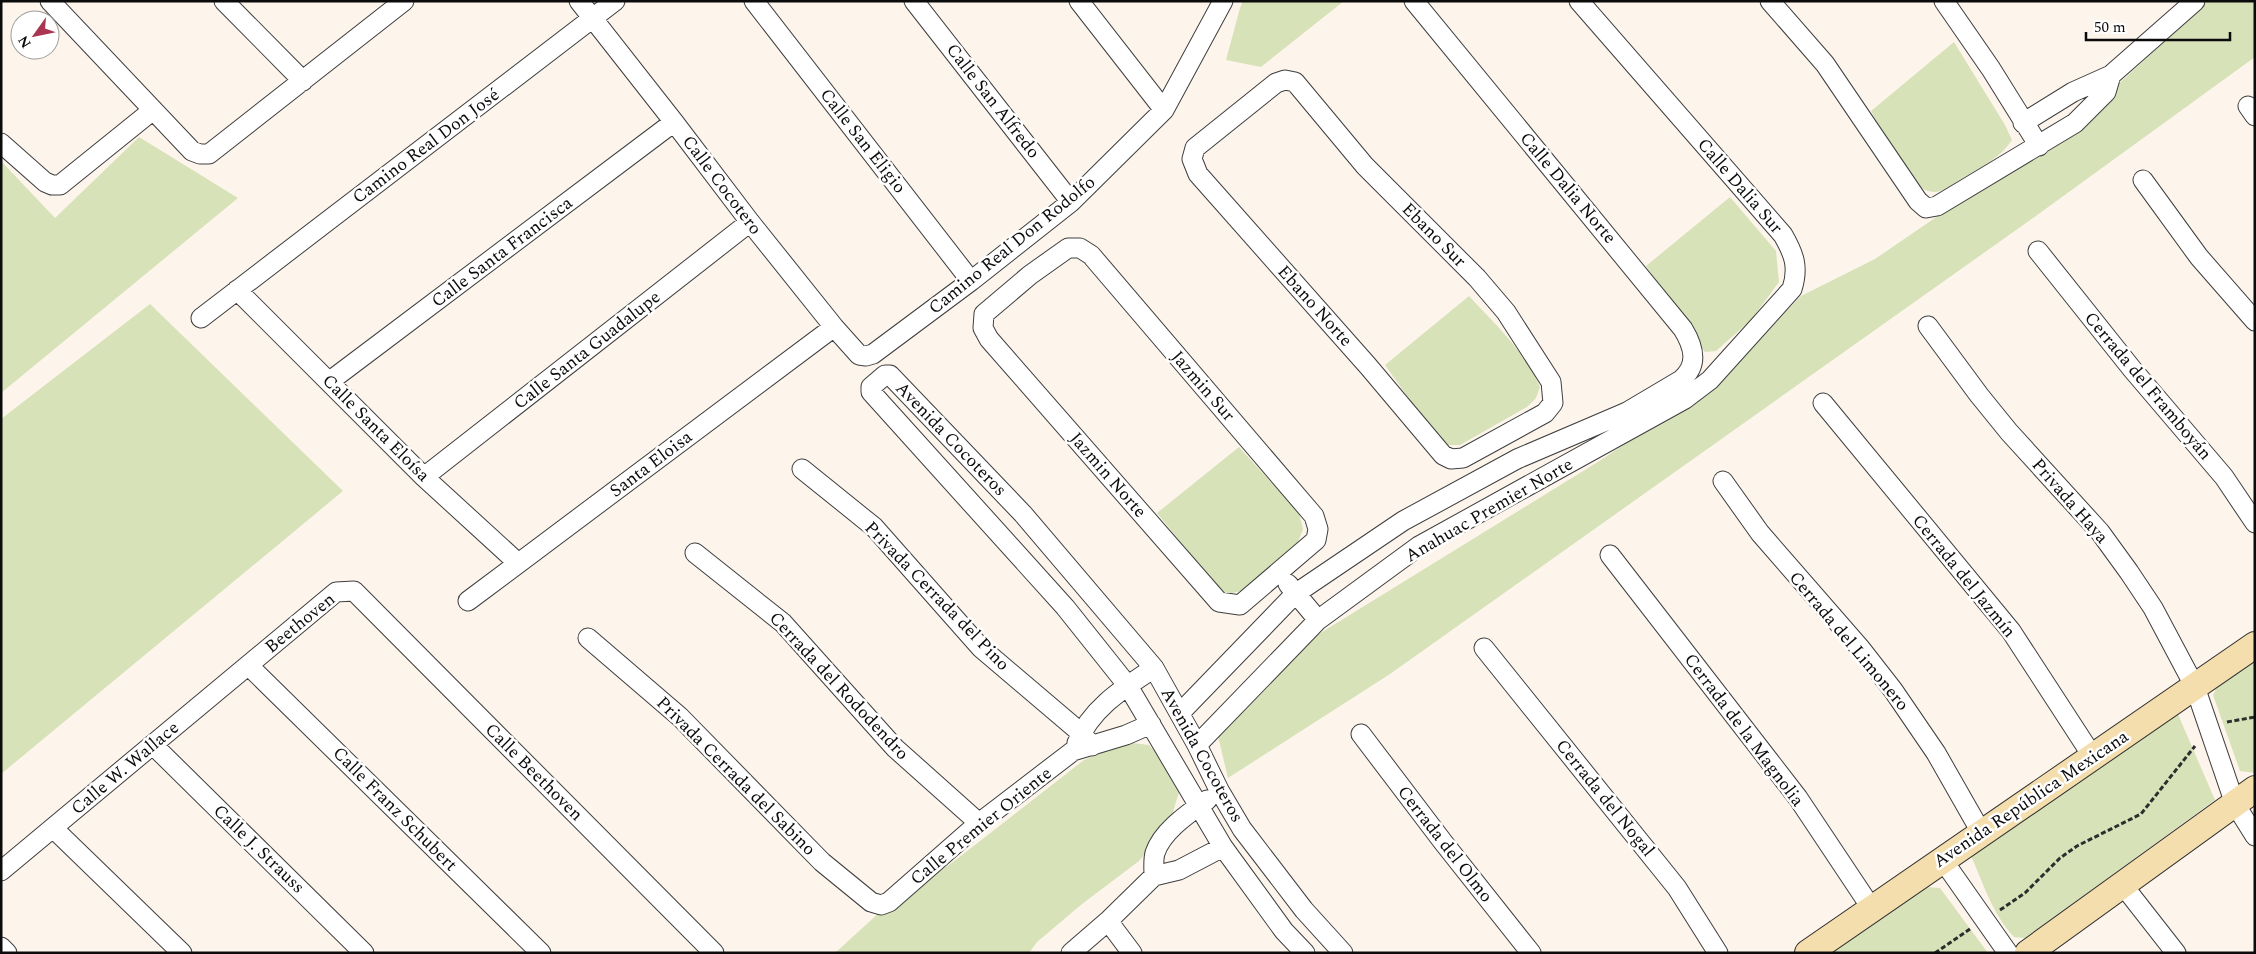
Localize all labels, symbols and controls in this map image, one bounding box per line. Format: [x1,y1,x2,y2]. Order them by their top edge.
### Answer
north arrow [10,10,60,60]
scale bar [2086,10,2230,42]
text: 50 m [2094,16,2126,39]
text: N [13,31,36,52]
street label: Calle San Alfredo [939,38,1047,164]
street label: Camino Real Don José [347,81,506,210]
street label: Calle San Eligio [813,83,913,199]
street label: Calle Dalia Norte [1513,126,1623,250]
street label: Calle Cocotero [675,129,769,241]
street label: Calle Dalia Sur [1691,132,1789,240]
street label: Camino Real Don Rodolfo [923,169,1101,321]
street label: Calle Santa Francisca [426,190,579,314]
street label: Ebano Sur [1395,196,1473,274]
street label: Ebano Norte [1271,259,1359,353]
street label: Calle Santa Guadalupe [508,284,666,416]
street label: Cerrada del Framboyán [2078,306,2218,466]
street label: Jazmin Sur [1164,344,1242,428]
street label: Calle Santa Eloísa [316,368,436,488]
street label: Avenida Cocoteros [889,376,1013,502]
street label: Santa Eloisa [604,424,698,504]
street label: Jazmin Norte [1063,426,1153,524]
street label: Anahuac Premier Norte [1400,451,1578,569]
street label: Privada Haya [2025,452,2115,550]
street label: Cerrada del Jazmín [1906,508,2022,644]
street label: Privada Cerrada del Pino [858,515,1016,677]
street label: Cerrada del Limonero [1782,565,1916,717]
street label: Beethoven [259,586,341,660]
street label: Cerrada del Rododendro [763,606,915,766]
street label: Cerrada de la Magnolia [1677,648,1811,812]
street label: Avenida Cocoteros [1154,683,1250,827]
street label: Privada Cerrada del Sabino [650,690,822,862]
street label: Calle W. Wallace [65,715,185,821]
street label: Calle Beethoven [479,717,589,827]
street label: Avenida República Mexicana [1928,723,2134,875]
street label: Cerrada del Nogal [1549,733,1661,863]
street label: Calle Franz Schubert [326,740,464,878]
street label: Calle Premier Oriente [904,760,1058,892]
street label: Cerrada del Olmo [1391,780,1499,908]
street label: Calle J. Strauss [207,798,311,900]

